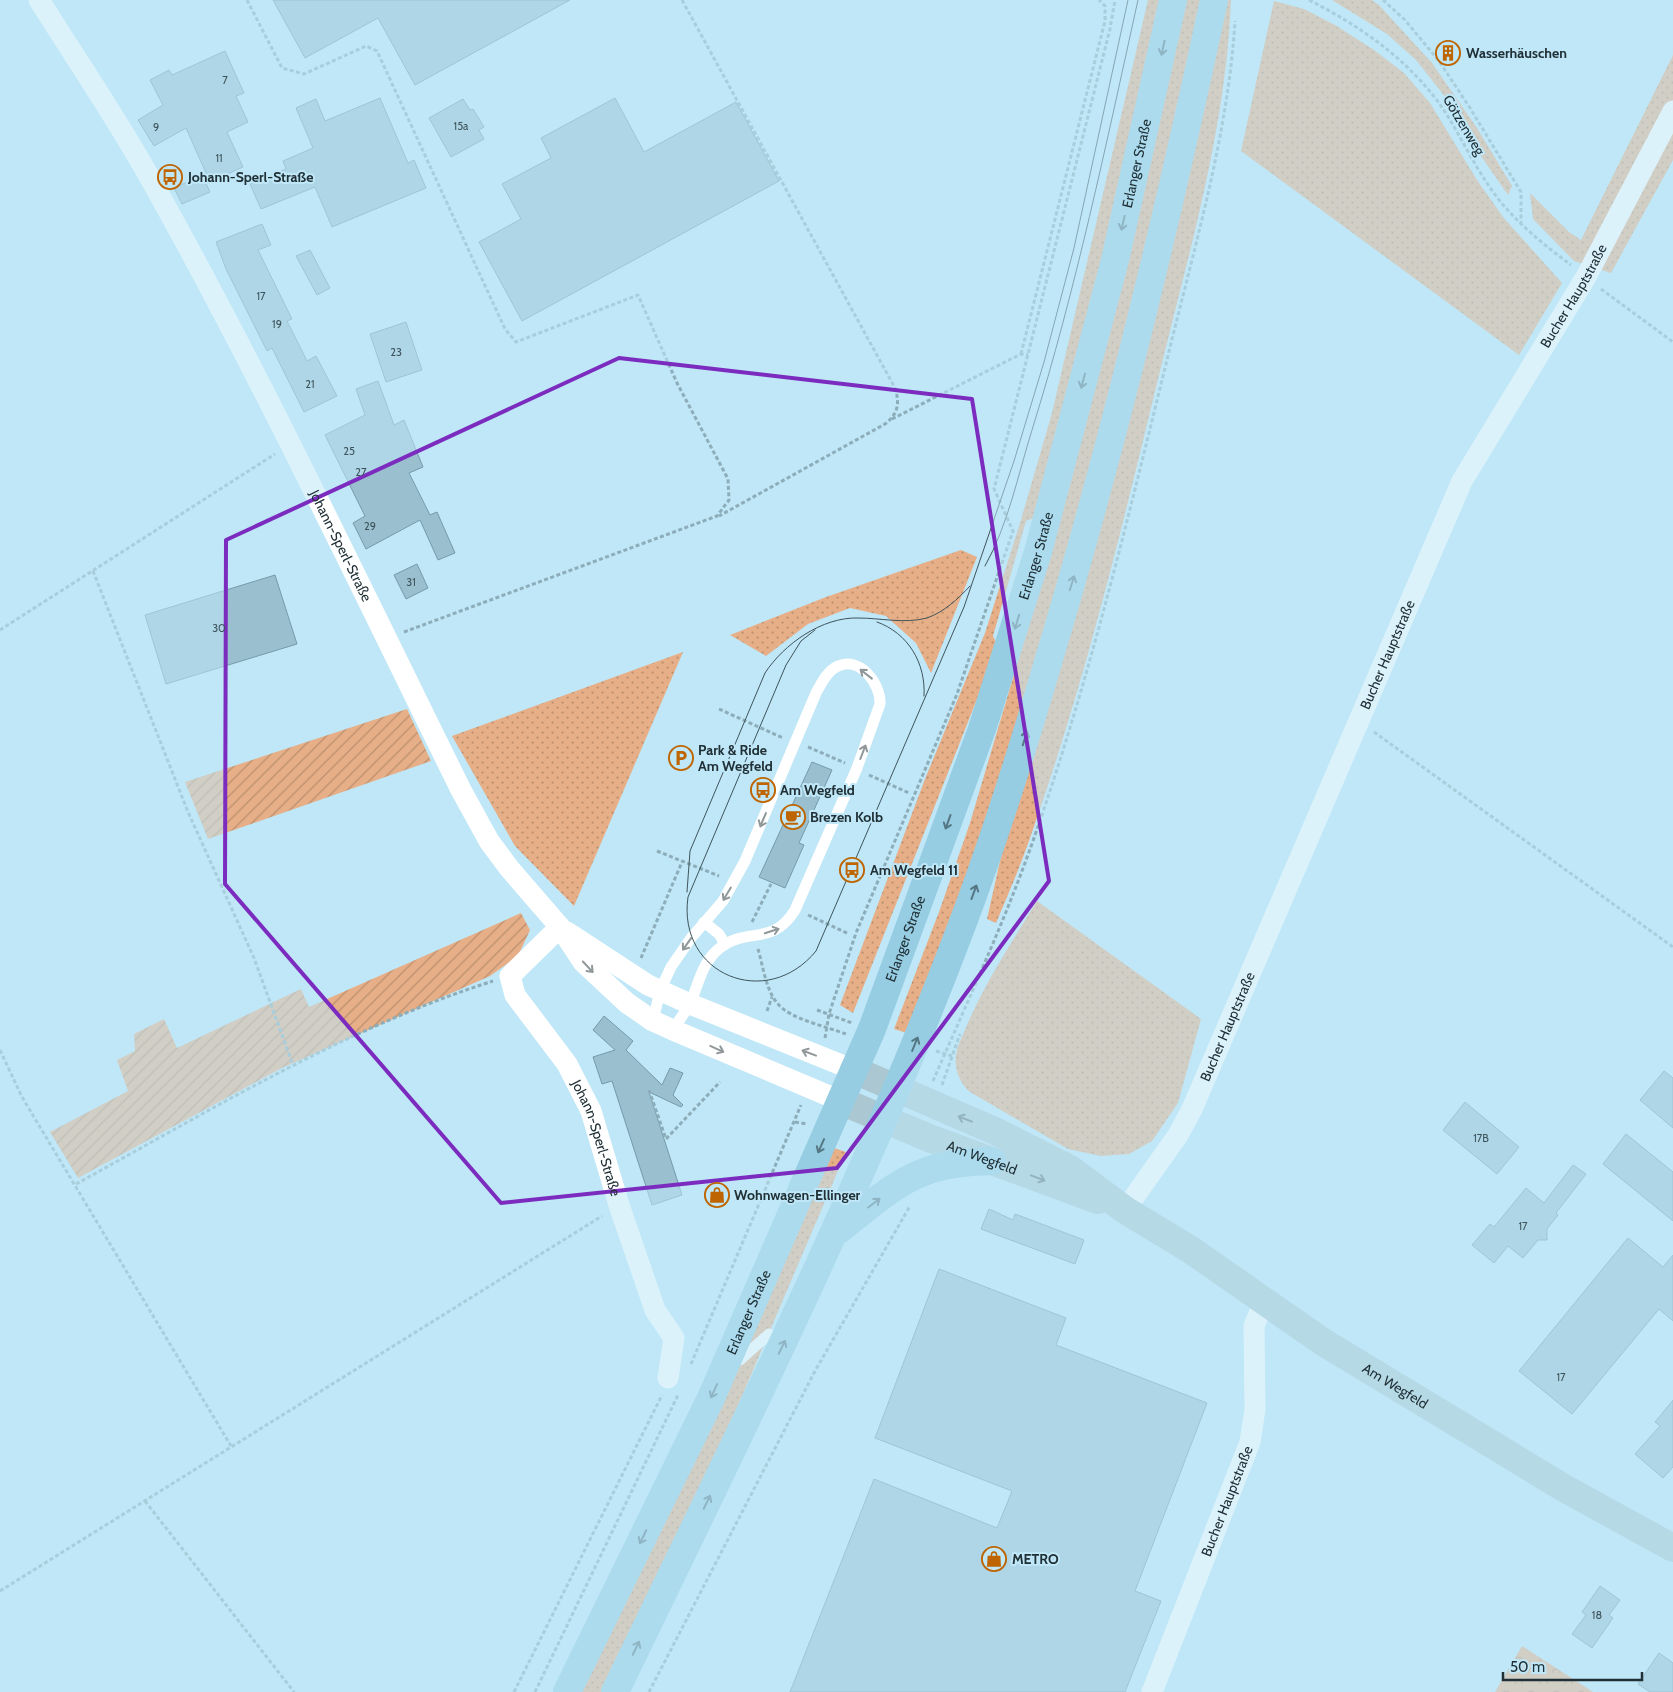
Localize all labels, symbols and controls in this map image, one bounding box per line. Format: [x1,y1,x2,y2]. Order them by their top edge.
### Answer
one-way arrow [1158,39,1167,55]
building icon: Wasserhäuschen [1435,40,1461,66]
place label: Wasserhäuschen [1466,44,1567,62]
house number: 7 [222,73,228,87]
street label: Götzenweg [1439,92,1490,159]
street label: Erlanger Straße [1118,117,1155,210]
house number: 15a [454,119,469,133]
house number: 9 [153,120,159,134]
house number: 11 [215,151,223,165]
bus stop icon: Johann-Sperl-Straße [157,164,183,190]
place label: Johann-Sperl-Straße [187,168,313,186]
one-way arrow [1118,215,1127,231]
street label: Bucher Hauptstraße [1536,241,1611,351]
house number: 17 [256,289,266,303]
house number: 19 [272,317,282,331]
house number: 23 [390,345,402,359]
one-way arrow [1078,372,1087,388]
house number: 21 [305,377,315,391]
house number: 25 [343,444,355,458]
house number: 27 [355,465,367,479]
street label: Johann-Sperl-Straße [305,486,376,604]
street label: Erlanger Straße [1015,510,1057,602]
house number: 29 [364,519,376,533]
house number: 31 [406,575,416,589]
one-way arrow [1068,575,1078,591]
street label: Bucher Hauptstraße [1356,597,1419,712]
one-way arrow [1011,613,1021,629]
house number: 30 [212,621,226,635]
one-way arrow [859,668,872,679]
one-way arrow [1021,731,1031,747]
place label: Park & Ride Am Wegfeld [698,741,773,775]
parking icon: Park & Ride Am Wegfeld [668,745,694,771]
one-way arrow [859,745,868,760]
bus stop icon: Am Wegfeld [750,777,776,803]
place label: Am Wegfeld [780,781,855,799]
cafe icon: Brezen Kolb [780,804,806,830]
place label: Brezen Kolb [810,808,883,826]
one-way arrow [757,812,766,827]
one-way arrow [943,814,952,830]
bus stop icon: Am Wegfeld 11 [839,857,865,883]
place label: Am Wegfeld 11 [870,861,958,879]
one-way arrow [970,885,979,901]
one-way arrow [722,886,732,900]
street label: Erlanger Straße [881,893,929,984]
one-way arrow [764,926,780,936]
one-way arrow [682,937,692,951]
one-way arrow [582,961,594,974]
street label: Bucher Hauptstraße [1196,969,1259,1084]
one-way arrow [911,1037,921,1052]
one-way arrow [709,1045,724,1055]
one-way arrow [802,1048,817,1057]
street label: Johann-Sperl-Straße [567,1076,625,1198]
one-way arrow [958,1114,973,1123]
house number: 17B [1473,1131,1489,1145]
street label: Am Wegfeld [944,1136,1020,1179]
one-way arrow [816,1138,826,1153]
one-way arrow [1030,1174,1045,1184]
shop icon: Wohnwagen-Ellinger [704,1182,730,1208]
place label: Wohnwagen-Ellinger [734,1186,861,1204]
one-way arrow [867,1197,880,1208]
house number: 17 [1518,1219,1528,1233]
street label: Erlanger Straße [722,1267,775,1357]
one-way arrow [778,1340,787,1355]
street label: Am Wegfeld [1359,1359,1432,1413]
house number: 17 [1556,1370,1566,1384]
one-way arrow [708,1383,718,1398]
street label: Bucher Hauptstraße [1197,1443,1257,1559]
one-way arrow [703,1495,712,1510]
one-way arrow [637,1529,647,1544]
shop icon: METRO [981,1546,1007,1572]
place label: METRO [1012,1550,1059,1568]
house number: 18 [1592,1608,1602,1622]
one-way arrow [632,1641,641,1656]
scale bar [1503,1650,1642,1682]
text: 50 m [1510,1658,1545,1676]

